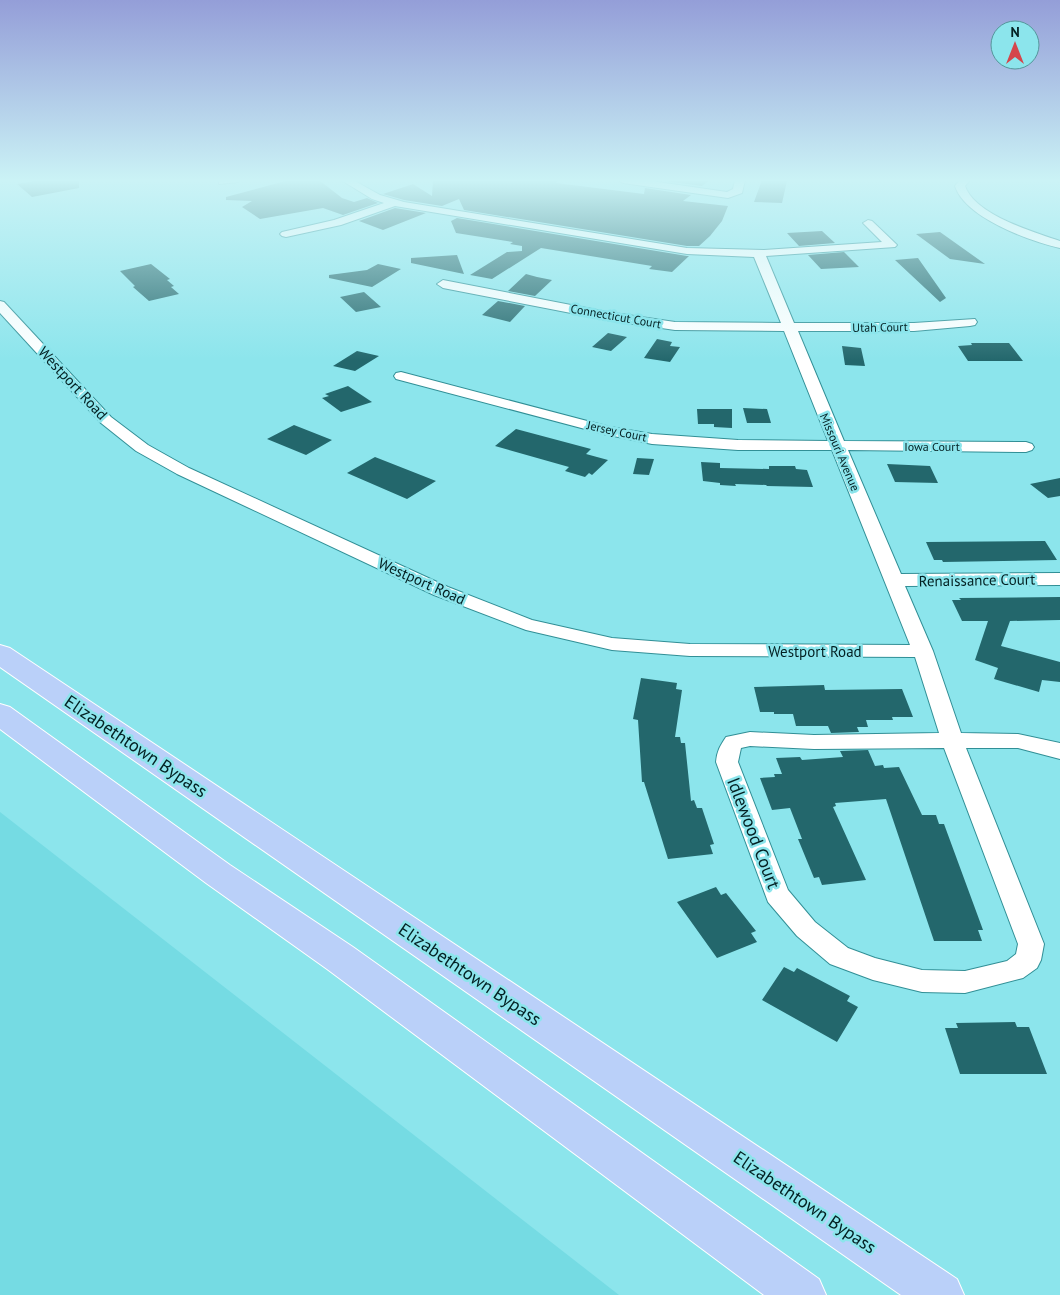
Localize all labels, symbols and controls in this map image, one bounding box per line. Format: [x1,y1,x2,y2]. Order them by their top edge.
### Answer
north arrow [990,20,1040,70]
text: N [1010,23,1020,41]
street label: Connecticut Court [570,301,662,331]
street label: Utah Court [852,319,908,335]
street label: Westport Road [34,342,112,424]
street label: Missouri Avenue [817,411,863,493]
street label: Jersey Court [585,417,648,445]
street label: Iowa Court [904,439,960,454]
street label: Westport Road [375,553,469,609]
street label: Renaissance Court [919,569,1035,591]
street label: Westport Road [768,642,862,661]
street label: Elizabethtown Bypass [60,690,212,802]
street label: Idlewood Court [722,774,786,892]
street label: Elizabethtown Bypass [394,918,546,1030]
street label: Elizabethtown Bypass [729,1146,881,1258]

